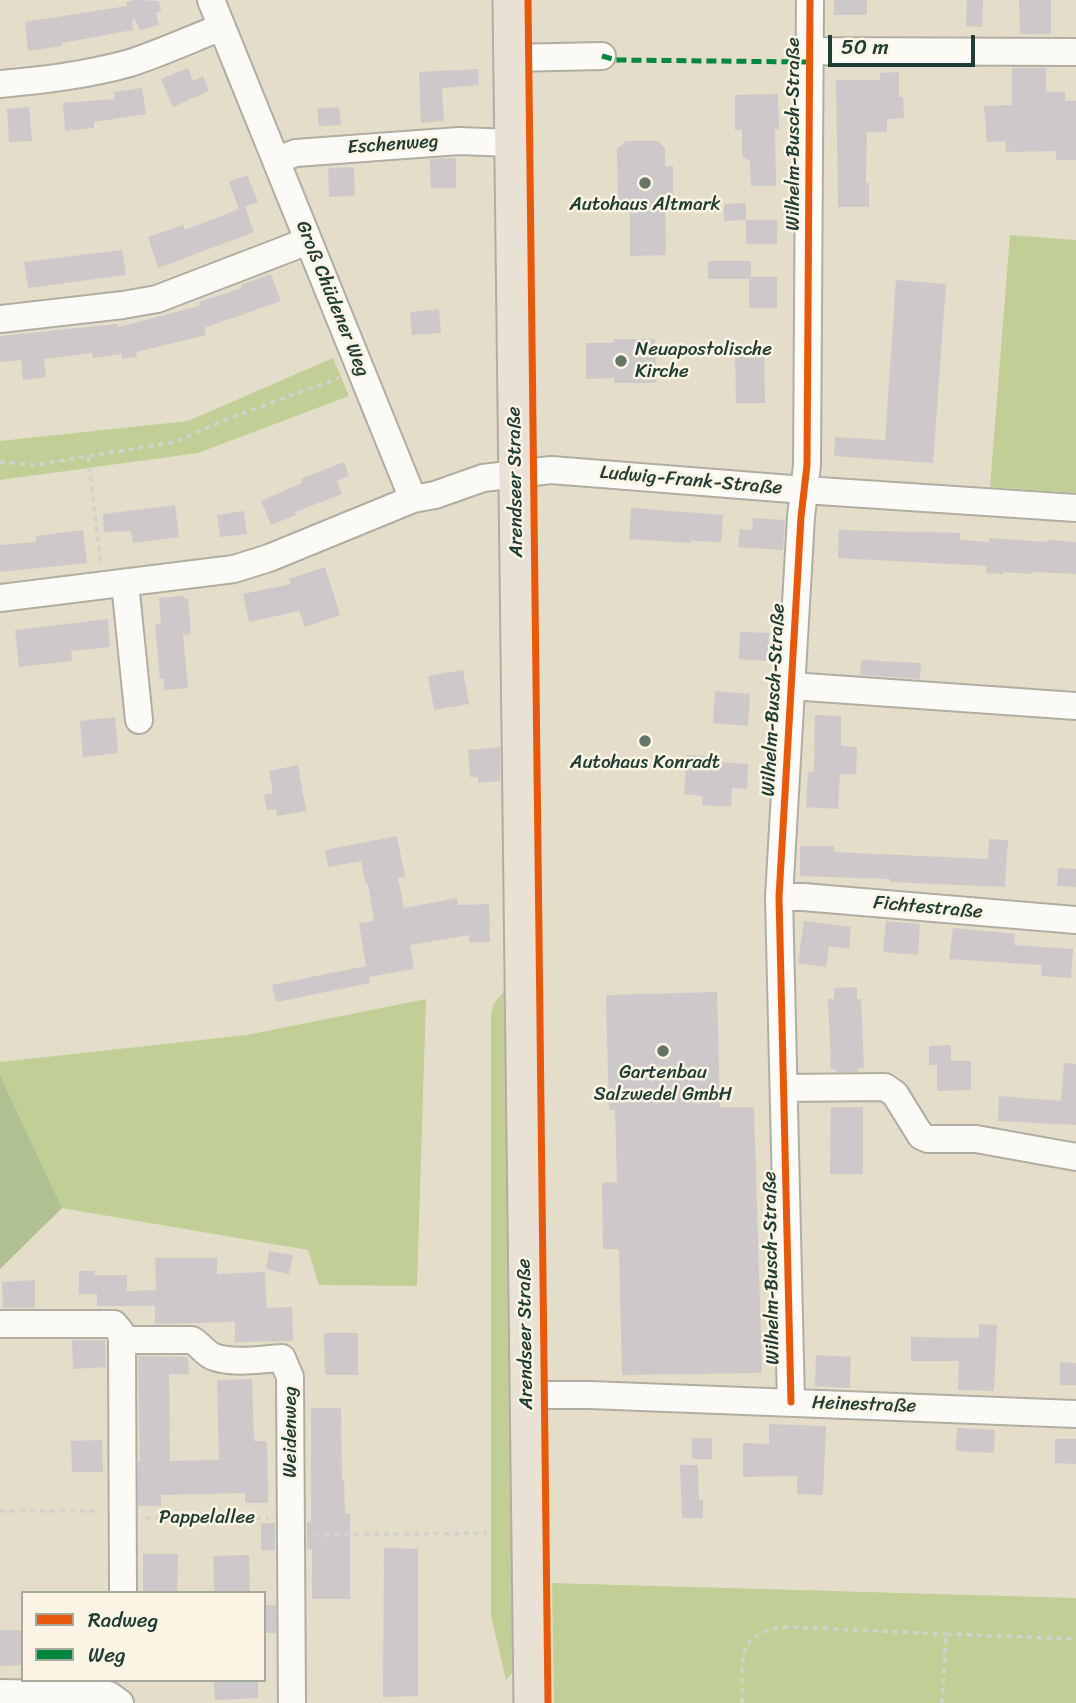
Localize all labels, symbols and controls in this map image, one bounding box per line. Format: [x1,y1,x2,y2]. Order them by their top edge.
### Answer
scale bar [831,21,978,65]
text: 50 m [841,28,889,66]
street label: Wilhelm-Busch-Straße [783,37,805,231]
street label: Eschenweg [347,130,439,160]
marker: Autohaus Altmark [637,175,653,191]
place label: Autohaus Altmark [569,194,721,216]
street label: Groß Chüdener Weg [290,218,374,380]
place label: Neuapostolische Kirche [635,339,772,383]
marker: Neuapostolische Kirche [613,353,629,369]
street label: Arendseer Straße [503,406,529,558]
street label: Ludwig-Frank-Straße [599,462,783,500]
street label: Wilhelm-Busch-Straße [758,603,790,797]
marker: Autohaus Konradt [637,733,653,749]
place label: Autohaus Konradt [570,752,720,774]
street label: Fichtestraße [872,892,984,924]
marker: Gartenbau Salzwedel GmbH [655,1043,671,1059]
place label: Gartenbau Salzwedel GmbH [594,1062,732,1106]
street label: Wilhelm-Busch-Straße [759,1171,785,1365]
street label: Arendseer Straße [513,1258,539,1410]
street label: Weidenweg [280,1386,302,1478]
street label: Heinestraße [811,1392,917,1418]
street label: Pappelallee [159,1507,255,1529]
legend [21,1591,266,1682]
text: Radweg [88,1601,158,1639]
text: Weg [88,1636,126,1674]

